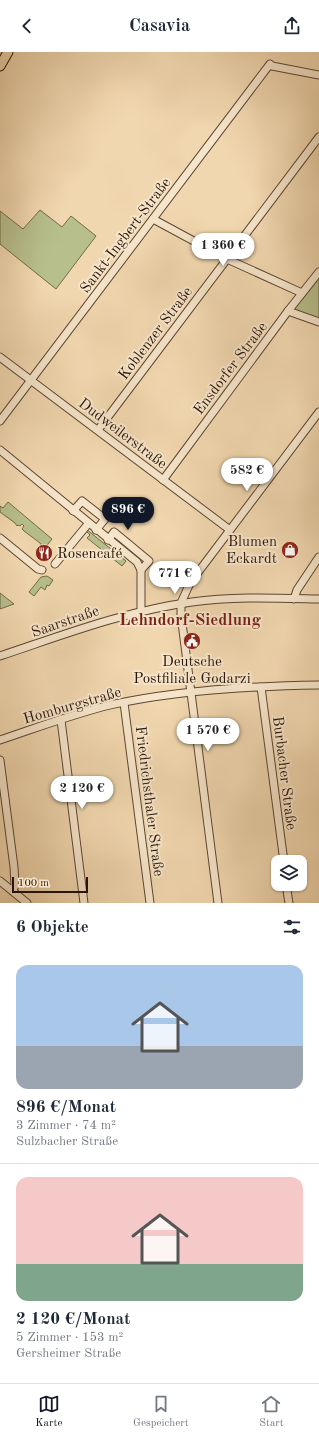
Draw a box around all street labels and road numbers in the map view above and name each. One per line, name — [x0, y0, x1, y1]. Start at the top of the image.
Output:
street label: Sankt-Ingbert-Straße — [78, 175, 174, 296]
street label: Koblenzer Straße — [116, 284, 196, 383]
street label: Ensdorfer Straße — [192, 320, 271, 418]
street label: Dudweilerstraße — [75, 396, 169, 472]
street label: Saarstraße — [30, 604, 101, 641]
street label: Homburgstraße — [22, 685, 123, 728]
street label: Burbacher Straße — [269, 715, 298, 831]
street label: Friedrichsthaler Straße — [132, 725, 165, 877]

